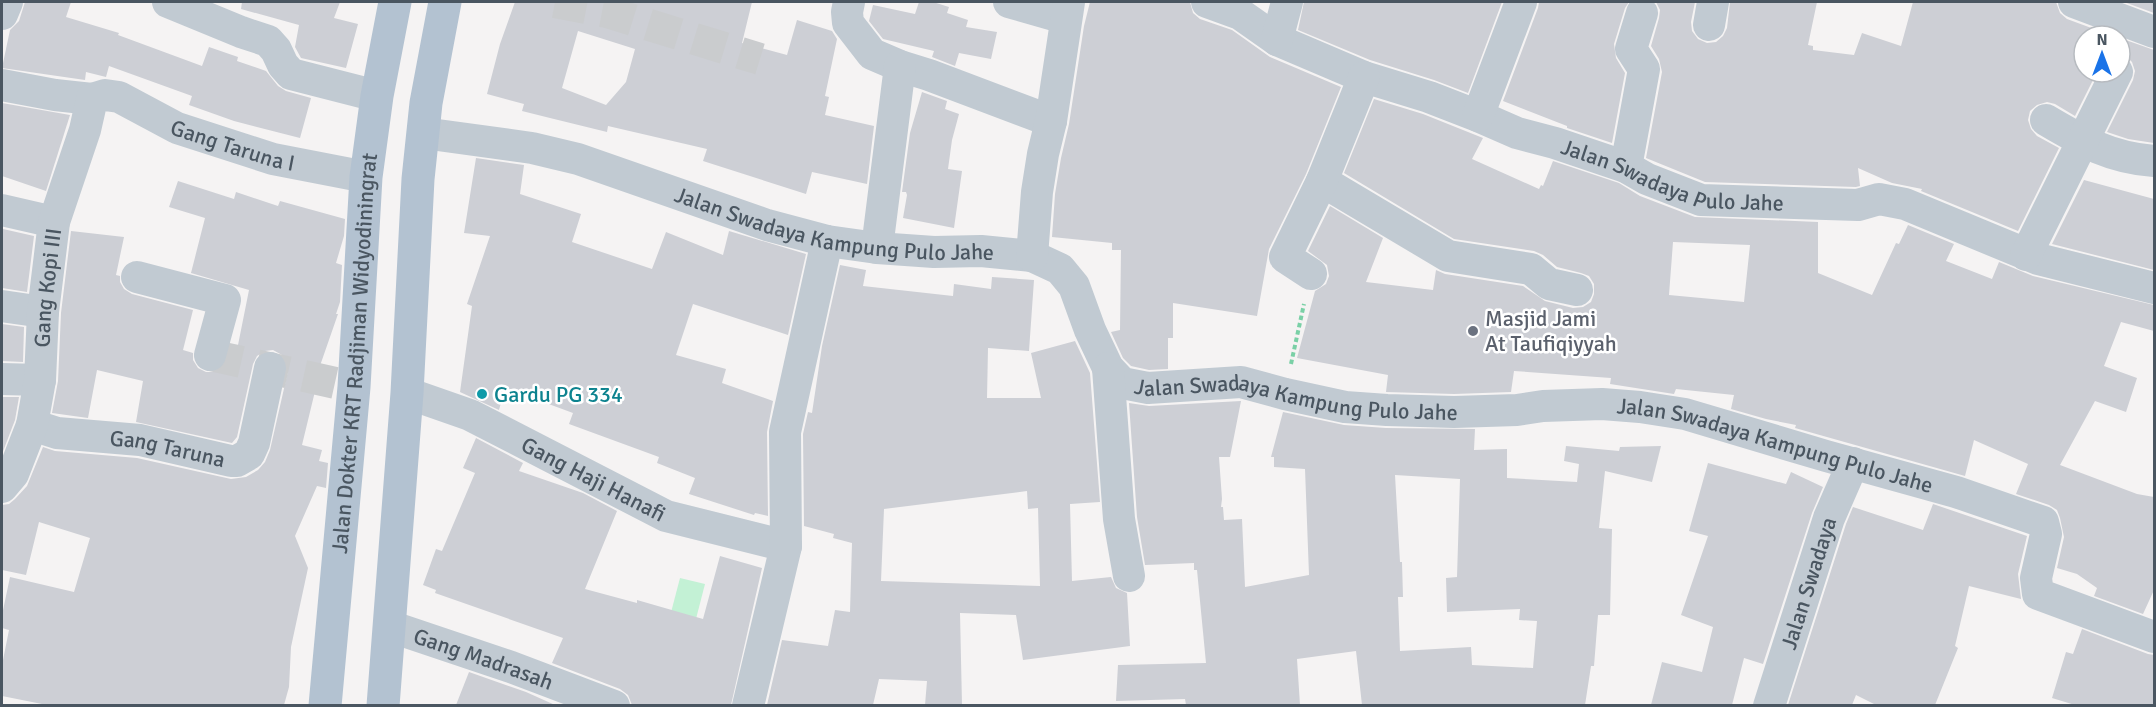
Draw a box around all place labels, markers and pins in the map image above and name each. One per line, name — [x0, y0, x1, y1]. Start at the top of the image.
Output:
place label: Masjid Jami At Taufiqiyyah — [1485, 305, 1617, 357]
marker: Masjid Jami At Taufiqiyyah — [1466, 324, 1480, 338]
place label: Gardu PG 334 — [494, 381, 623, 408]
marker: Gardu PG 334 — [475, 387, 489, 401]

